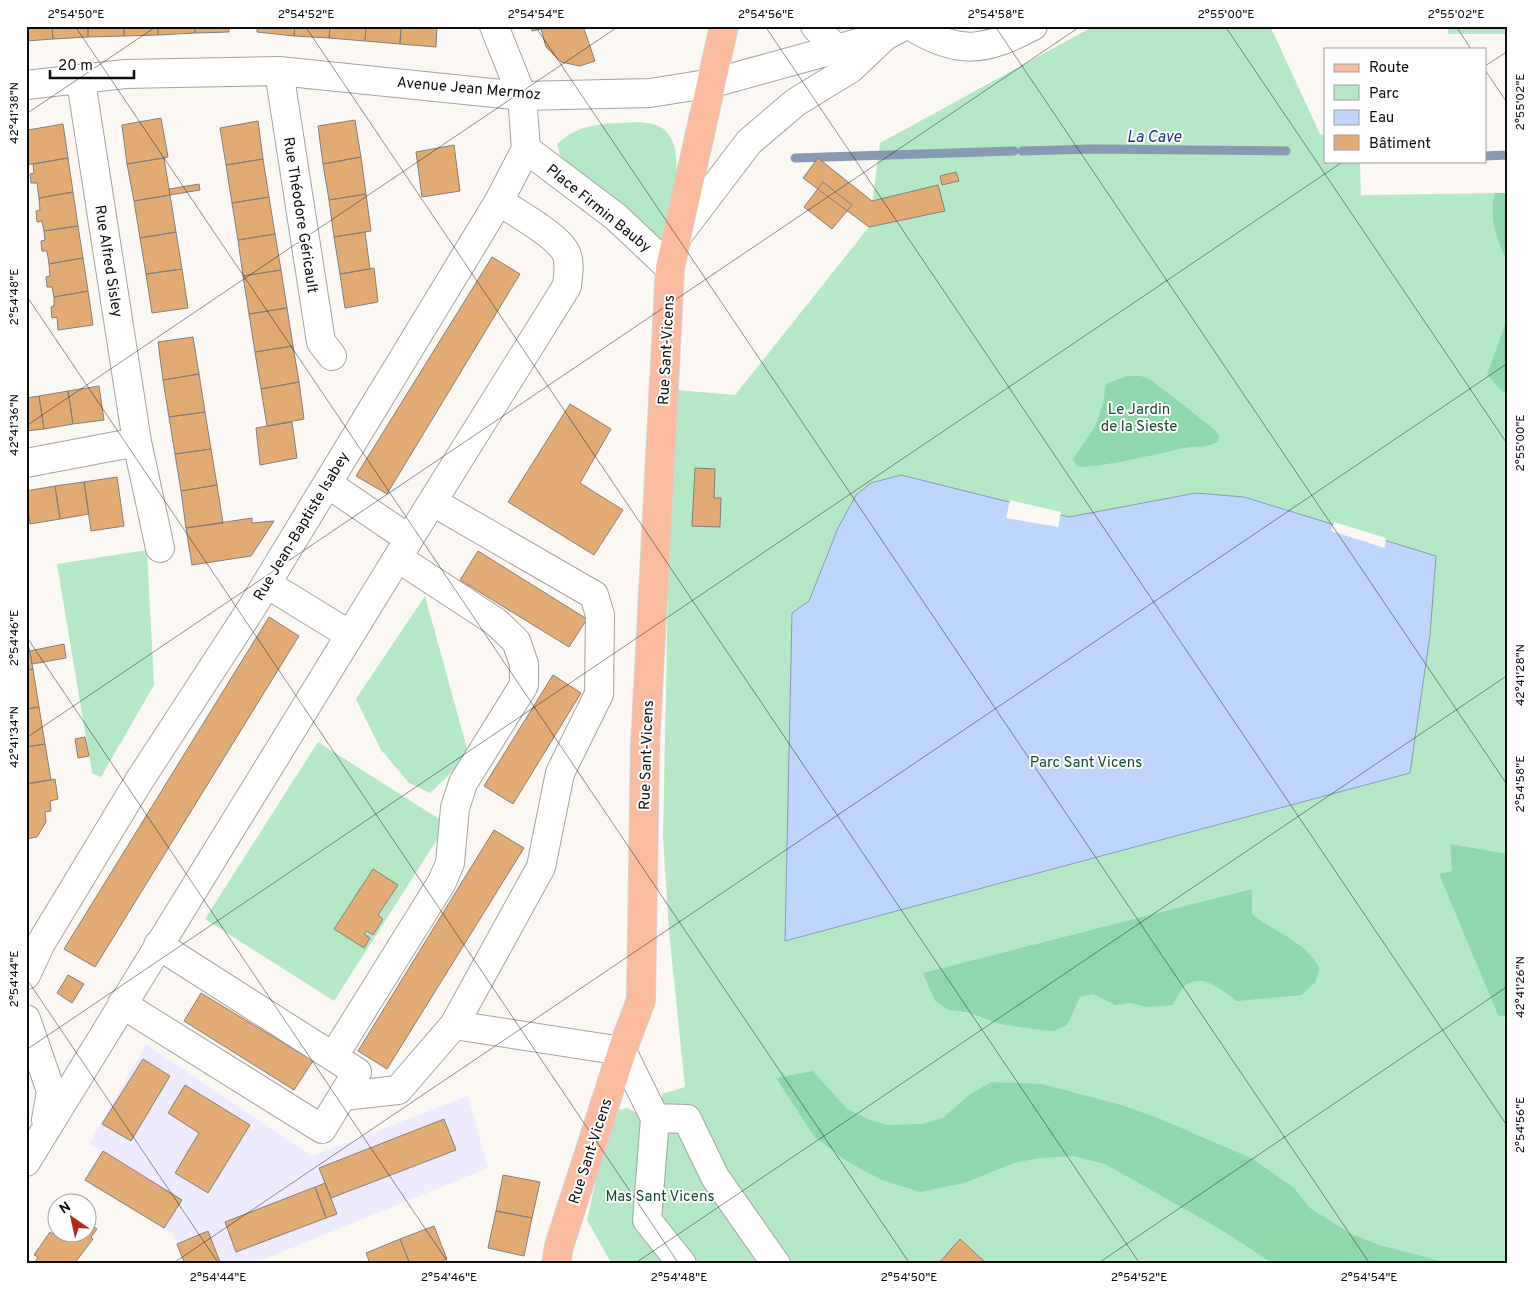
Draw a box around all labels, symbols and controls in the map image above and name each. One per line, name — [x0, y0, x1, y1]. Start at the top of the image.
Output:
text: 2°54'50"E — [47, 7, 105, 23]
text: 2°54'52"E — [278, 7, 334, 23]
text: 2°54'54"E — [507, 7, 565, 23]
text: 2°54'56"E — [738, 7, 794, 23]
text: 2°54'58"E — [968, 7, 1024, 23]
text: 2°55'00"E — [1197, 7, 1255, 23]
text: 2°55'02"E — [1428, 7, 1484, 23]
scale bar — [50, 48, 134, 80]
legend — [1324, 48, 1486, 162]
text: 20 m — [58, 57, 93, 76]
text: Route — [1369, 59, 1409, 78]
street label: Avenue Jean Mermoz — [396, 74, 542, 105]
text: 2°55'02"E — [1513, 74, 1529, 130]
text: 42°41'38"N — [7, 82, 23, 144]
text: Parc — [1369, 85, 1399, 104]
text: Eau — [1369, 109, 1394, 128]
water label: La Cave — [1127, 128, 1182, 148]
text: Bâtiment — [1369, 135, 1431, 154]
street label: Rue Théodore Géricault — [278, 136, 321, 295]
street label: Place Firmin Bauby — [542, 161, 655, 257]
street label: Rue Alfred Sisley — [89, 204, 126, 319]
text: 2°54'48"E — [7, 269, 23, 325]
street label: Rue Sant-Vicens — [655, 295, 680, 406]
text: 42°41'36"N — [7, 394, 23, 456]
park label: Le Jardin de la Sieste — [1101, 401, 1177, 437]
text: 2°55'00"E — [1513, 414, 1529, 472]
street label: Rue Jean-Baptiste Isabey — [250, 449, 354, 605]
text: 2°54'46"E — [7, 610, 23, 666]
text: 42°41'28"N — [1513, 644, 1529, 706]
street label: Rue Sant-Vicens — [636, 700, 659, 810]
text: 42°41'34"N — [7, 706, 23, 768]
park label: Parc Sant Vicens — [1030, 754, 1142, 773]
text: 2°54'58"E — [1513, 756, 1529, 812]
text: 2°54'44"E — [7, 951, 23, 1007]
text: 42°41'26"N — [1513, 956, 1529, 1018]
street label: Rue Sant-Vicens — [565, 1096, 617, 1207]
text: 2°54'56"E — [1513, 1097, 1529, 1153]
park label: Mas Sant Vicens — [606, 1188, 714, 1207]
north arrow — [48, 1192, 98, 1242]
text: N — [57, 1199, 74, 1218]
text: 2°54'44"E — [190, 1270, 246, 1286]
text: 2°54'46"E — [421, 1270, 477, 1286]
text: 2°54'48"E — [651, 1270, 707, 1286]
text: 2°54'50"E — [880, 1270, 938, 1286]
text: 2°54'52"E — [1111, 1270, 1167, 1286]
text: 2°54'54"E — [1340, 1270, 1398, 1286]

